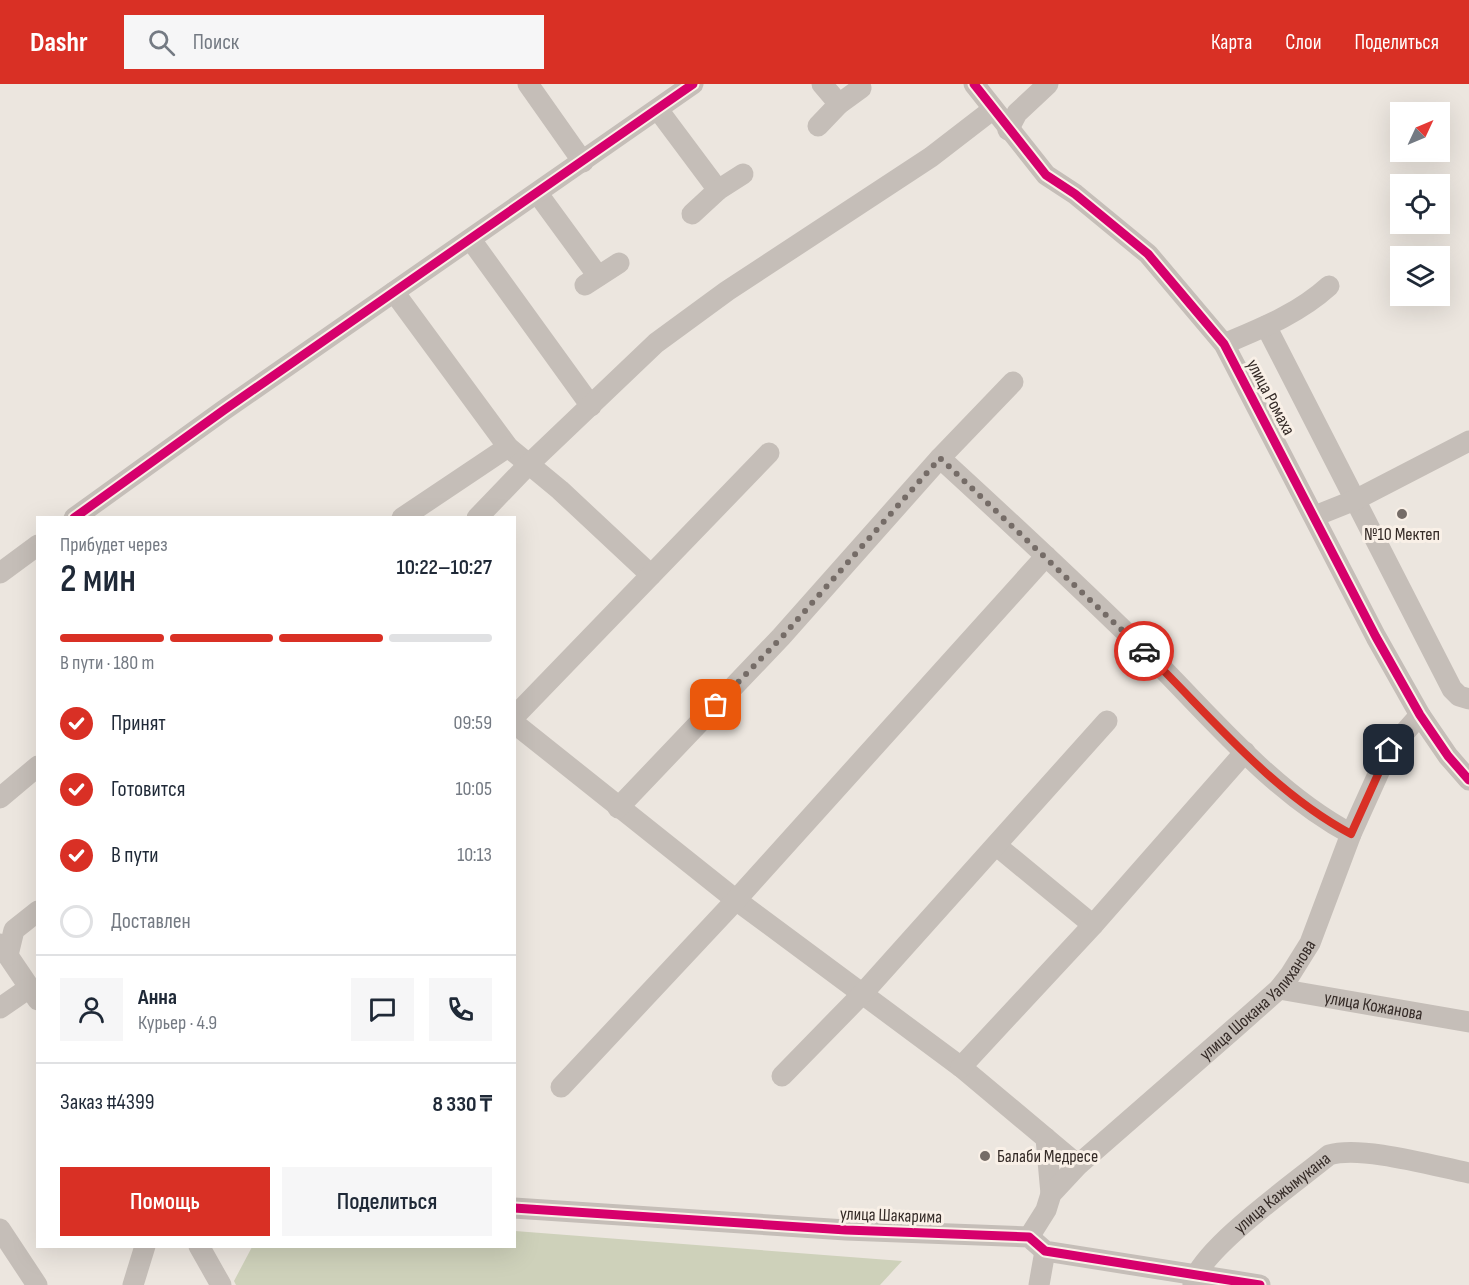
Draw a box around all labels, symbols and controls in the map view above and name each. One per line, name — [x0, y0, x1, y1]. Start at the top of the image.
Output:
search box — [124, 15, 544, 69]
text: Dashr — [30, 26, 88, 59]
icon: search — [145, 26, 178, 59]
text: Поиск — [193, 29, 239, 56]
text: Карта — [1211, 30, 1252, 55]
text: Слои — [1285, 30, 1321, 55]
text: Поделиться — [1354, 30, 1439, 55]
north arrow — [1390, 102, 1450, 162]
map controls — [1390, 102, 1450, 306]
button: locate — [1390, 174, 1450, 234]
button: layers — [1390, 246, 1450, 306]
street label: улица Ромаха — [1242, 356, 1299, 439]
marker: №10 Мектеп — [1395, 507, 1409, 521]
place label: №10 Мектеп — [1364, 524, 1440, 545]
text: Прибудет через — [60, 533, 168, 557]
text: 10:22–10:27 — [396, 554, 492, 581]
text: 2 мин — [60, 556, 136, 603]
courier — [1114, 621, 1174, 681]
icon: car — [1128, 635, 1161, 668]
text: В пути · 180 m — [60, 651, 154, 675]
pin — [690, 679, 741, 730]
icon: bag — [699, 688, 732, 721]
icon: check — [60, 707, 93, 740]
text: Принят — [111, 710, 166, 737]
text: 09:59 — [454, 711, 492, 735]
pin — [1363, 724, 1414, 775]
icon: home — [1372, 733, 1405, 766]
icon: check — [60, 773, 93, 806]
text: Готовится — [111, 776, 185, 803]
text: 10:05 — [456, 777, 492, 801]
icon: check — [60, 839, 93, 872]
text: В пути — [111, 842, 159, 869]
text: 10:13 — [457, 843, 492, 867]
text: Доставлен — [111, 908, 191, 935]
street label: улица Шокана Уалиханова — [1195, 936, 1320, 1065]
button: person — [60, 978, 123, 1041]
button: chat — [351, 978, 414, 1041]
button: phone — [429, 978, 492, 1041]
text: Анна — [138, 984, 177, 1011]
street label: улица Кожанова — [1323, 987, 1424, 1025]
text: Курьер · 4.9 — [138, 1011, 217, 1035]
text: Заказ #4399 — [60, 1089, 155, 1116]
text: 8 330 ₸ — [433, 1091, 492, 1118]
place label: Балаби Медресе — [997, 1146, 1098, 1167]
street label: улица Кажымукана — [1230, 1148, 1335, 1238]
marker: Балаби Медресе — [978, 1149, 992, 1163]
button: Помощь — [60, 1167, 270, 1236]
button: Поделиться — [282, 1167, 492, 1236]
street label: улица Шакарима — [840, 1203, 942, 1228]

